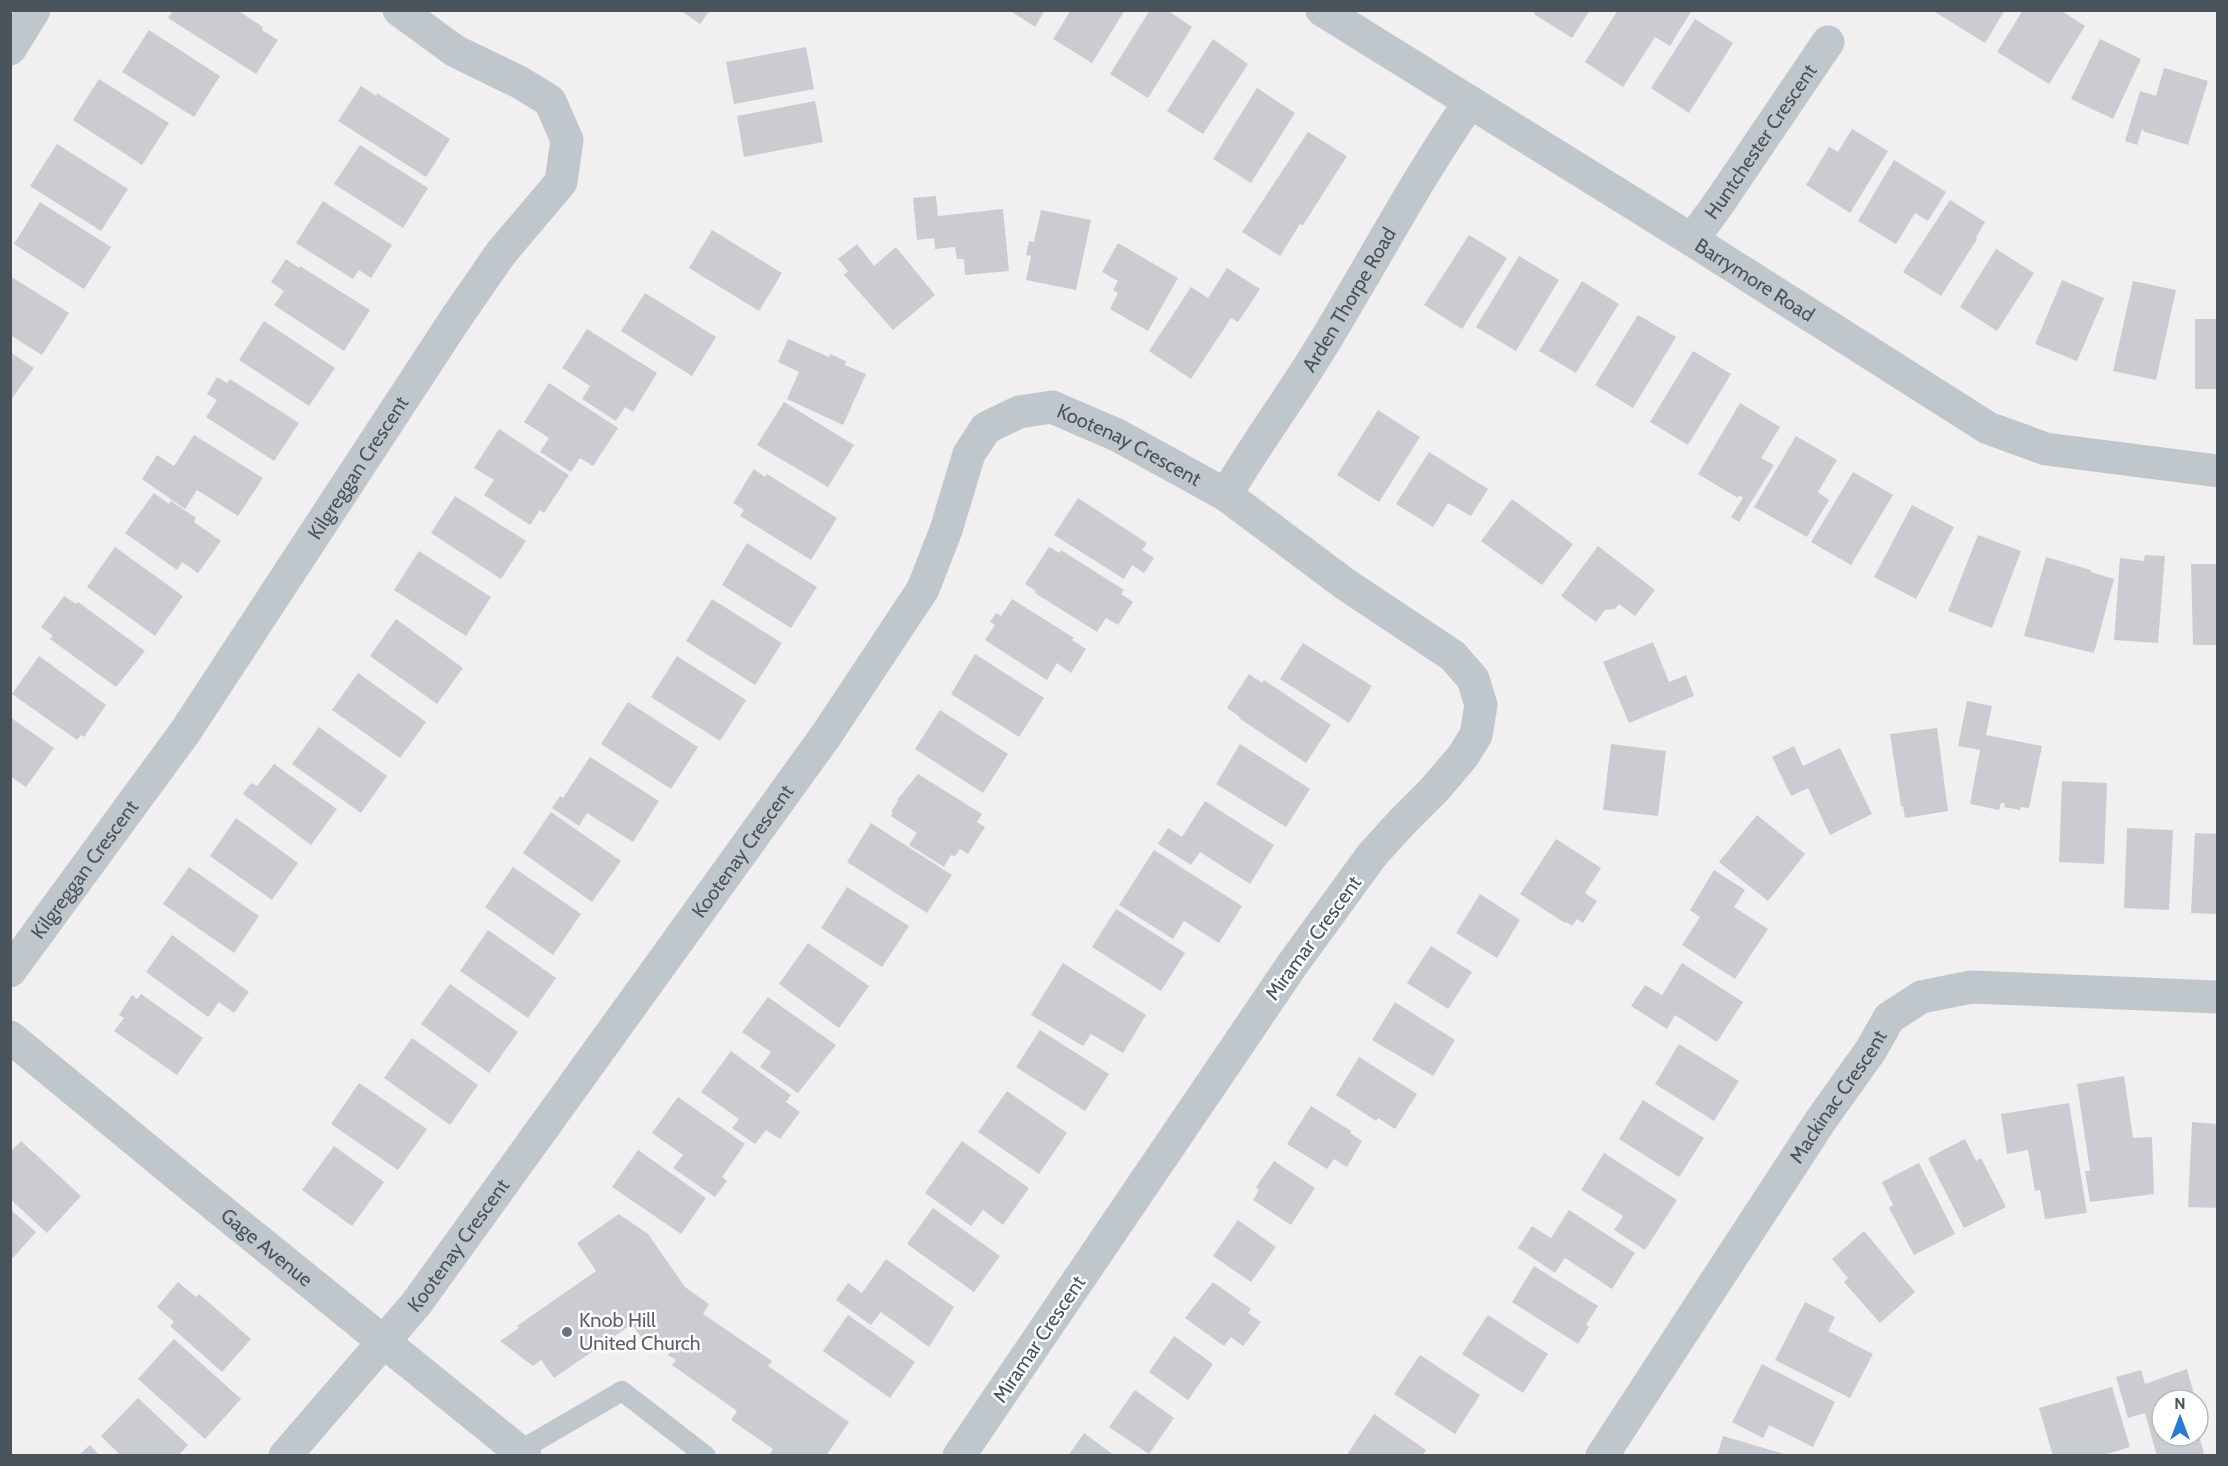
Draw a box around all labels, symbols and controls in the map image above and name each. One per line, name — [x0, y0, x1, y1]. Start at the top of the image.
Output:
street label: Huntchester Crescent — [1699, 59, 1822, 224]
street label: Arden Thorpe Road — [1297, 223, 1401, 376]
street label: Barrymore Road — [1690, 233, 1819, 327]
street label: Kilgreggan Crescent — [302, 392, 414, 544]
street label: Kootenay Crescent — [1053, 399, 1206, 491]
street label: Kootenay Crescent — [687, 780, 799, 922]
street label: Kilgreggan Crescent — [26, 795, 143, 943]
street label: Miramar Crescent — [1260, 871, 1366, 1005]
street label: Mackinac Crescent — [1784, 1026, 1892, 1168]
street label: Kootenay Crescent — [402, 1174, 514, 1317]
street label: Gage Avenue — [216, 1203, 318, 1292]
street label: Miramar Crescent — [988, 1271, 1090, 1407]
place label: Knob Hill United Church — [579, 1308, 701, 1355]
marker: Knob Hill United Church — [560, 1325, 574, 1339]
north arrow — [2150, 1388, 2210, 1448]
text: N — [2174, 1394, 2186, 1413]

